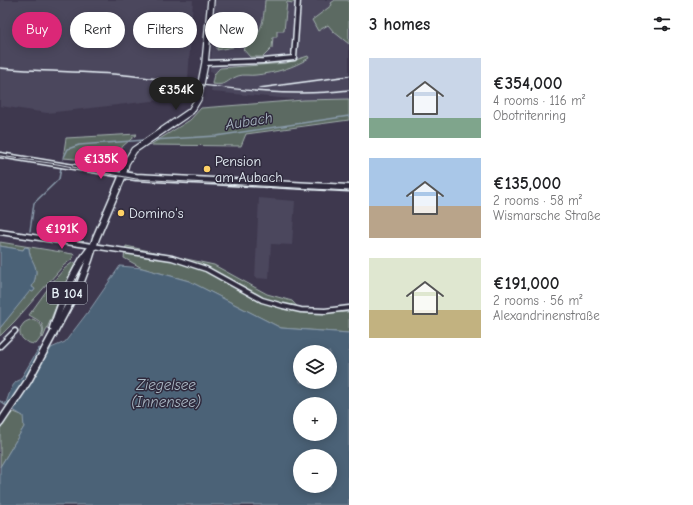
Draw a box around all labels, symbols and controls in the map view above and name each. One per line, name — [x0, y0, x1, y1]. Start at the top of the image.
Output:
chip: Buy — [12, 12, 62, 48]
chip: Rent — [70, 12, 125, 48]
chip: Filters — [133, 12, 197, 48]
chip: New — [205, 12, 258, 48]
icon: filters — [651, 13, 673, 35]
text: 3 homes — [369, 15, 430, 34]
icon: home — [401, 74, 449, 122]
text: €354,000 — [493, 74, 563, 93]
pin: €354K — [148, 77, 204, 111]
text: €354K — [158, 82, 194, 97]
text: 4 rooms · 116 m² — [493, 93, 585, 108]
water label: Aubach — [223, 108, 274, 134]
text: Obotritenring — [493, 108, 566, 123]
pin: €135K — [73, 146, 129, 180]
text: €135K — [84, 151, 118, 166]
place label: Pension am Aubach — [215, 153, 283, 186]
marker: Pension am Aubach — [202, 164, 212, 174]
icon: home — [401, 174, 449, 222]
text: €135,000 — [493, 174, 561, 193]
text: 2 rooms · 58 m² — [493, 193, 582, 208]
place label: Domino's — [129, 205, 184, 222]
marker: Domino's — [116, 208, 126, 218]
text: Wismarsche Straße — [493, 208, 601, 223]
pin: €191K — [34, 216, 90, 250]
text: €191K — [45, 221, 79, 236]
icon: home — [401, 274, 449, 322]
text: €191,000 — [493, 274, 559, 293]
road number: B 104 — [47, 282, 87, 304]
text: 2 rooms · 56 m² — [493, 293, 582, 308]
text: Alexandrinenstraße — [493, 308, 600, 323]
map controls — [293, 345, 337, 493]
button: layers — [293, 345, 337, 389]
water label: Ziegelsee (Innensee) — [131, 376, 201, 411]
button: + — [293, 397, 337, 441]
button: − — [293, 449, 337, 493]

